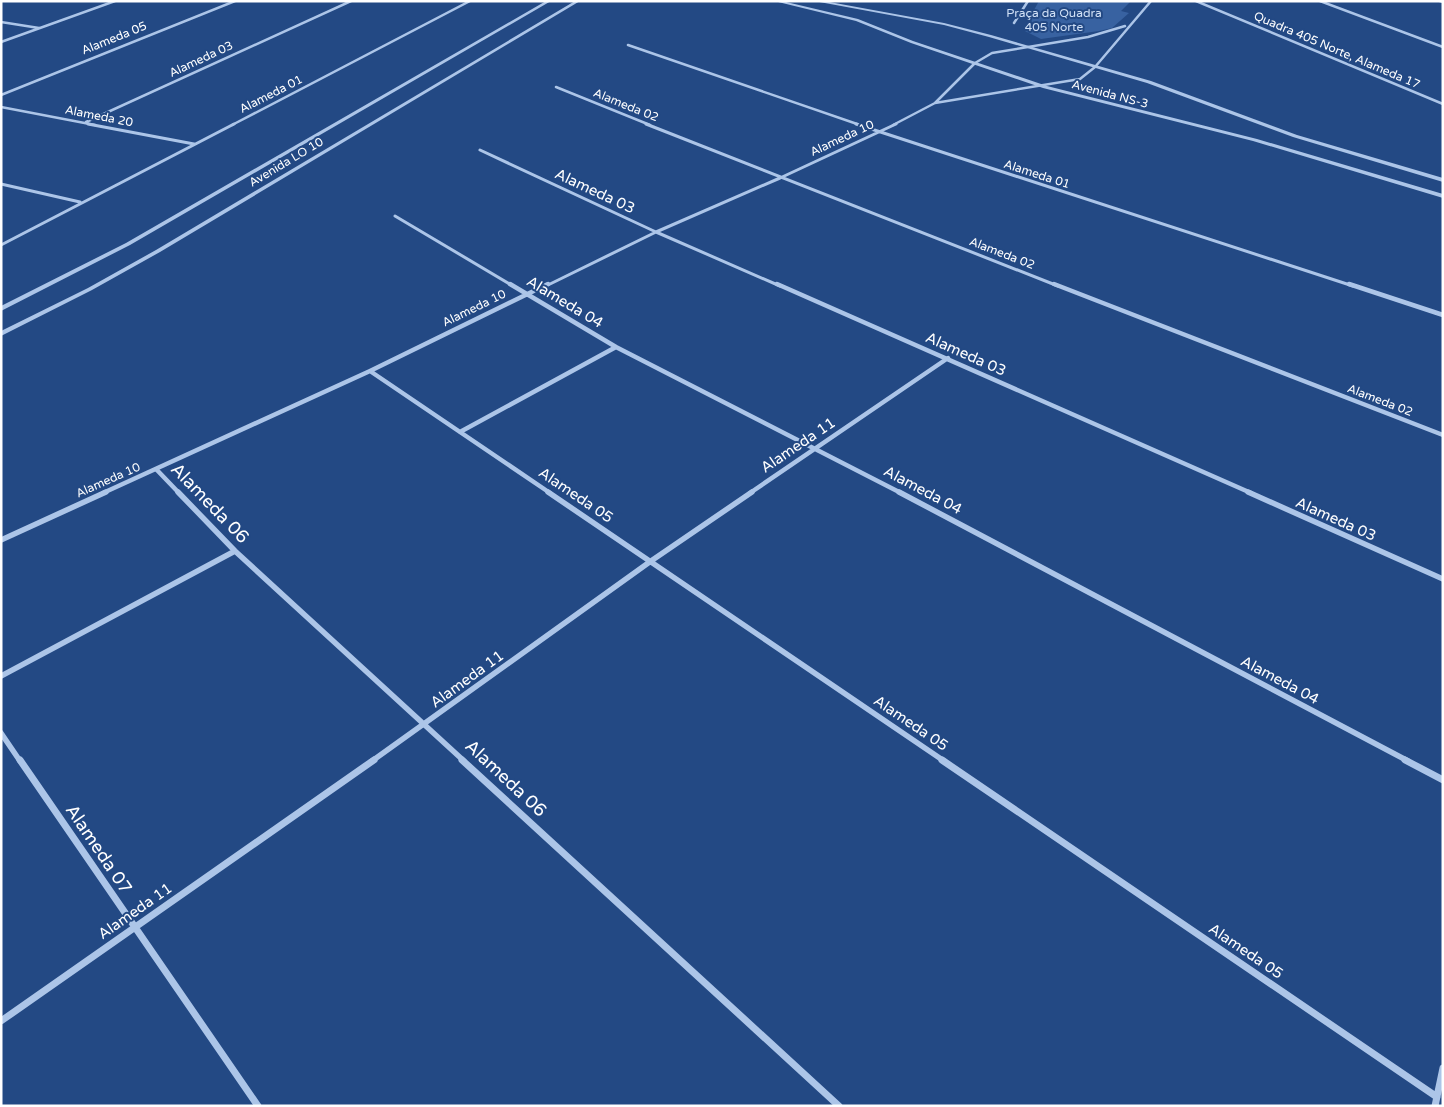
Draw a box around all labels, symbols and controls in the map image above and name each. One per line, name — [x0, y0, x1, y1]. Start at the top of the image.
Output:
park label: Praça da Quadra 405 Norte — [1006, 6, 1102, 34]
street label: Quadra 405 Norte, Alameda 17 — [1252, 9, 1422, 91]
street label: Alameda 05 — [79, 19, 149, 57]
street label: Alameda 03 — [167, 38, 235, 80]
street label: Alameda 01 — [237, 72, 305, 116]
street label: Avenida NS-3 — [1070, 77, 1150, 111]
street label: Alameda 02 — [591, 86, 661, 124]
street label: Alameda 20 — [64, 103, 135, 130]
street label: Alameda 10 — [808, 117, 877, 159]
street label: Avenida LO 10 — [246, 134, 326, 190]
street label: Alameda 01 — [1002, 157, 1072, 191]
street label: Alameda 03 — [552, 165, 638, 217]
street label: Alameda 02 — [967, 234, 1037, 272]
street label: Alameda 04 — [523, 272, 607, 332]
street label: Alameda 10 — [440, 286, 508, 329]
street label: Alameda 03 — [923, 328, 1009, 380]
street label: Alameda 02 — [1345, 381, 1415, 419]
street label: Alameda 11 — [757, 413, 839, 477]
street label: Alameda 06 — [166, 458, 254, 548]
street label: Alameda 10 — [74, 459, 143, 500]
street label: Alameda 04 — [881, 462, 965, 518]
street label: Alameda 05 — [535, 463, 617, 527]
street label: Alameda 03 — [1293, 493, 1379, 545]
street label: Alameda 11 — [427, 646, 507, 712]
street label: Alameda 04 — [1238, 652, 1322, 708]
street label: Alameda 05 — [870, 691, 952, 755]
street label: Alameda 06 — [461, 735, 551, 821]
street label: Alameda 07 — [61, 800, 137, 898]
street label: Alameda 11 — [95, 879, 175, 943]
street label: Alameda 05 — [1205, 919, 1287, 983]

